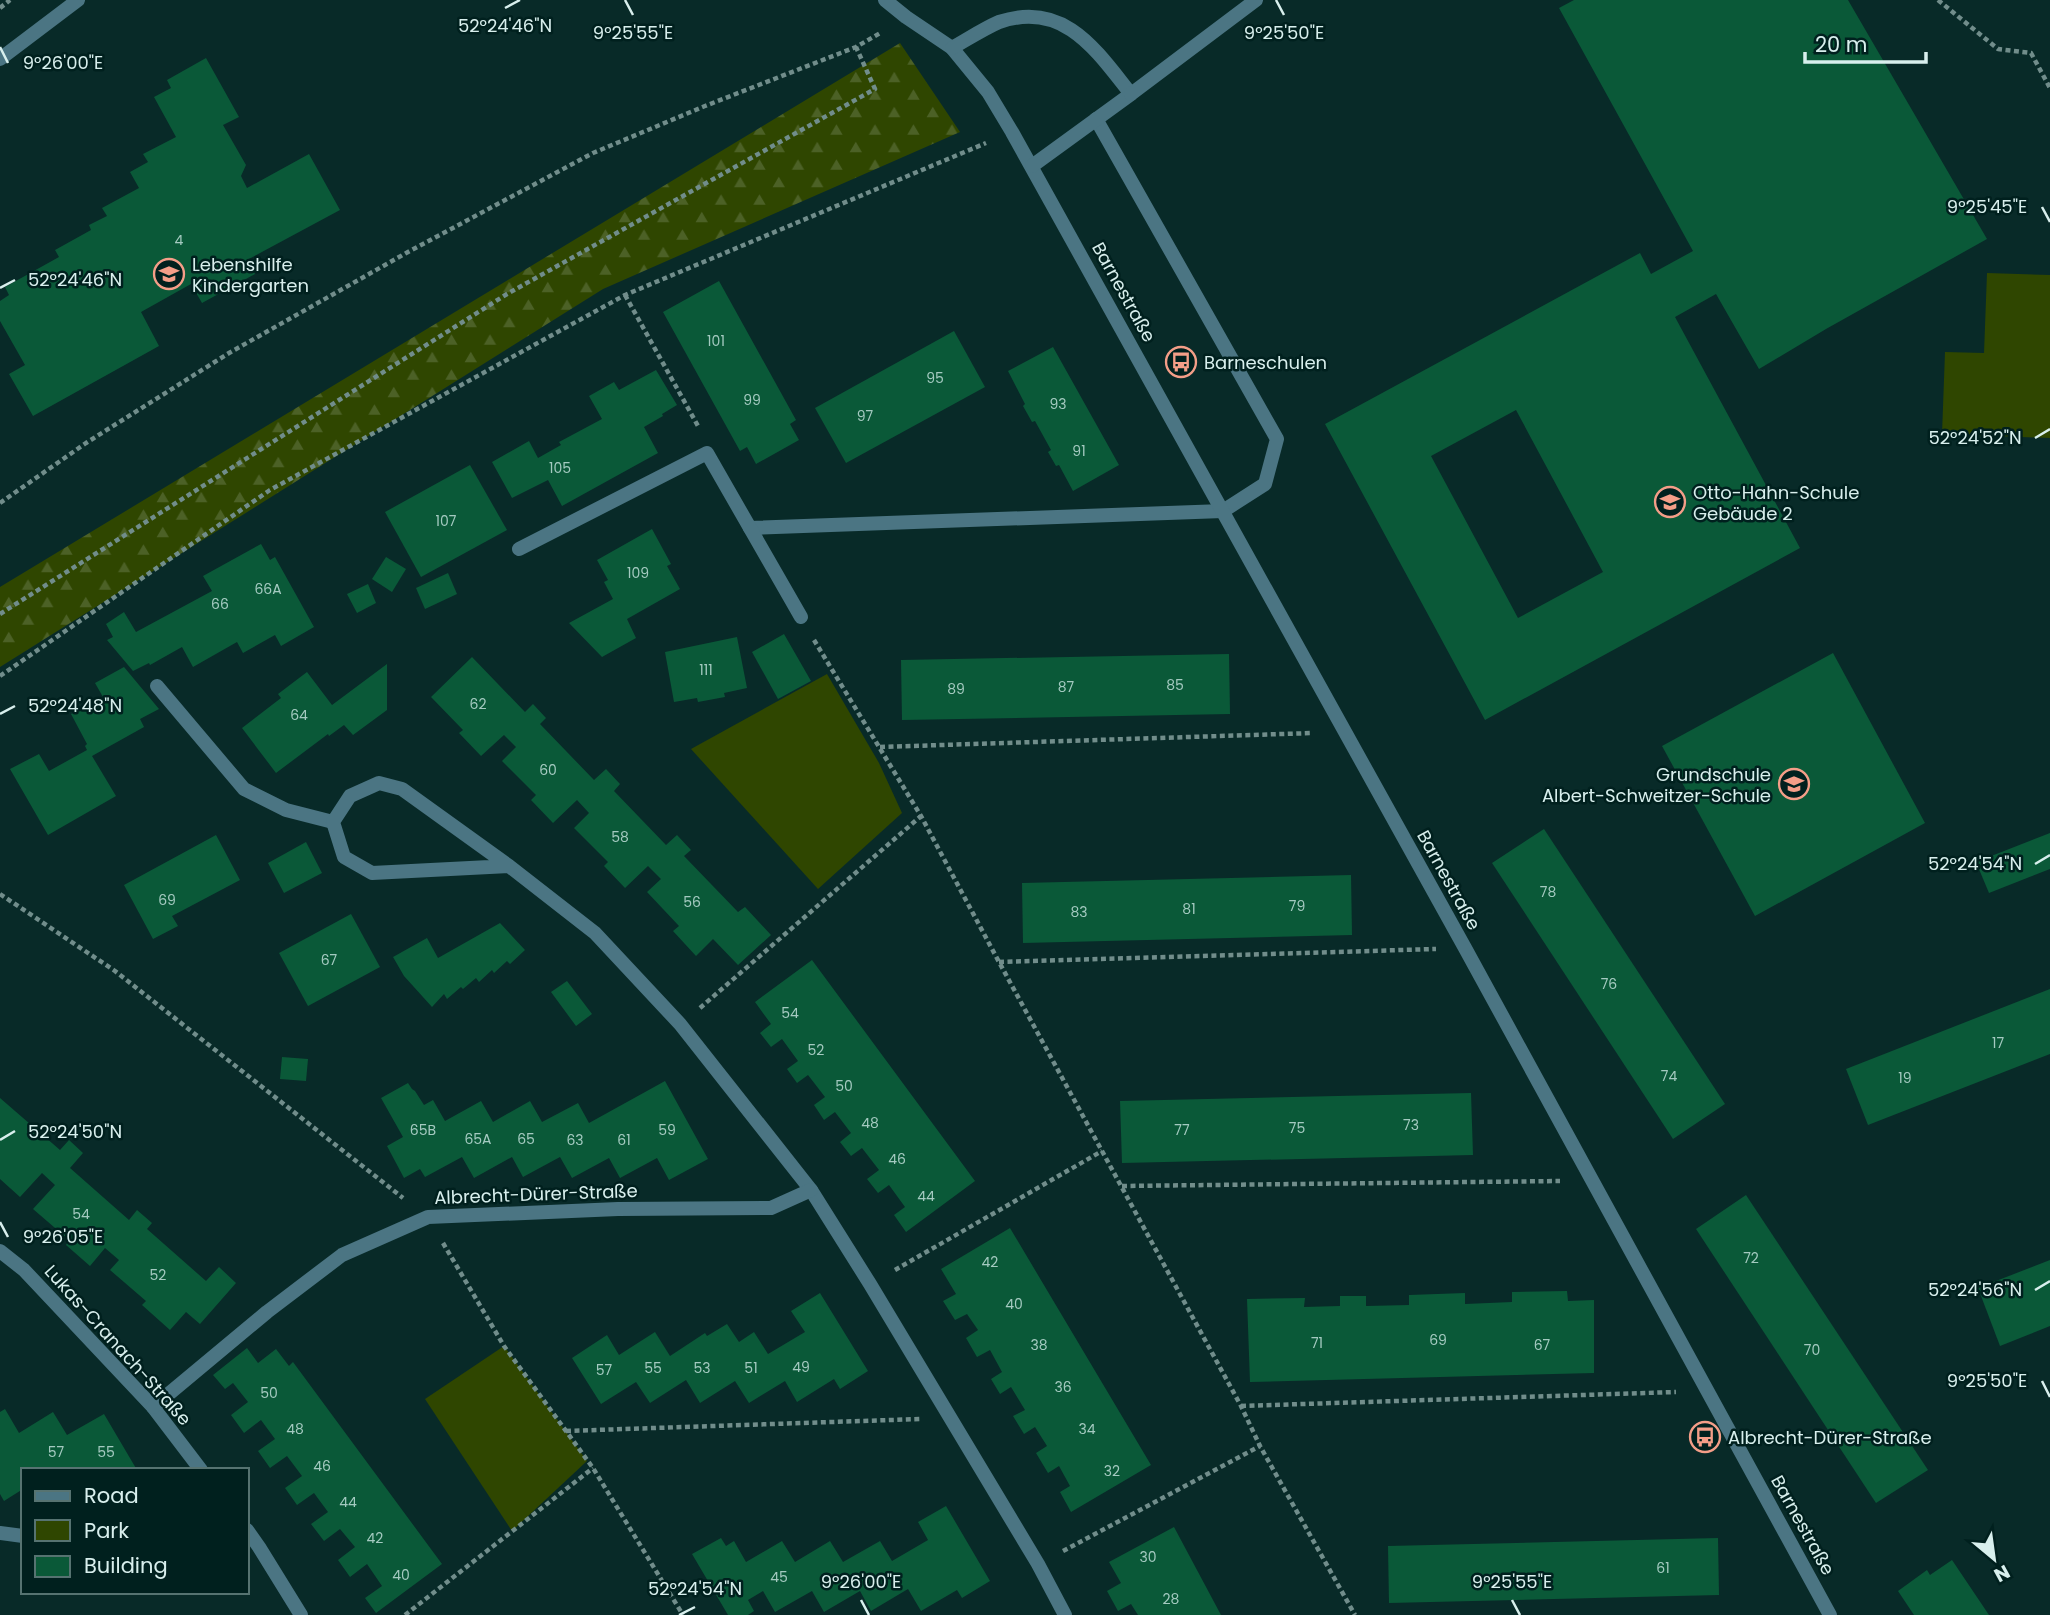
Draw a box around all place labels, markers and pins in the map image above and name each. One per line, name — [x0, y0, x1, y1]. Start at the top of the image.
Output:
place label: Lebenshilfe Kindergarten — [192, 252, 309, 298]
school or university icon: Lebenshilfe Kindergarten — [152, 257, 186, 291]
bus stop icon: Barneschulen — [1164, 345, 1198, 379]
place label: Barneschulen — [1204, 350, 1327, 375]
place label: Otto-Hahn-Schule Gebäude 2 — [1693, 480, 1859, 526]
school or university icon: Otto-Hahn-Schule Gebäude 2 — [1653, 485, 1687, 519]
place label: Grundschule Albert-Schweitzer-Schule — [1542, 762, 1771, 808]
school or university icon: Grundschule Albert-Schweitzer-Schule — [1777, 767, 1811, 801]
bus stop icon: Albrecht-Dürer-Straße — [1688, 1420, 1722, 1454]
place label: Albrecht-Dürer-Straße — [1728, 1425, 1932, 1450]

